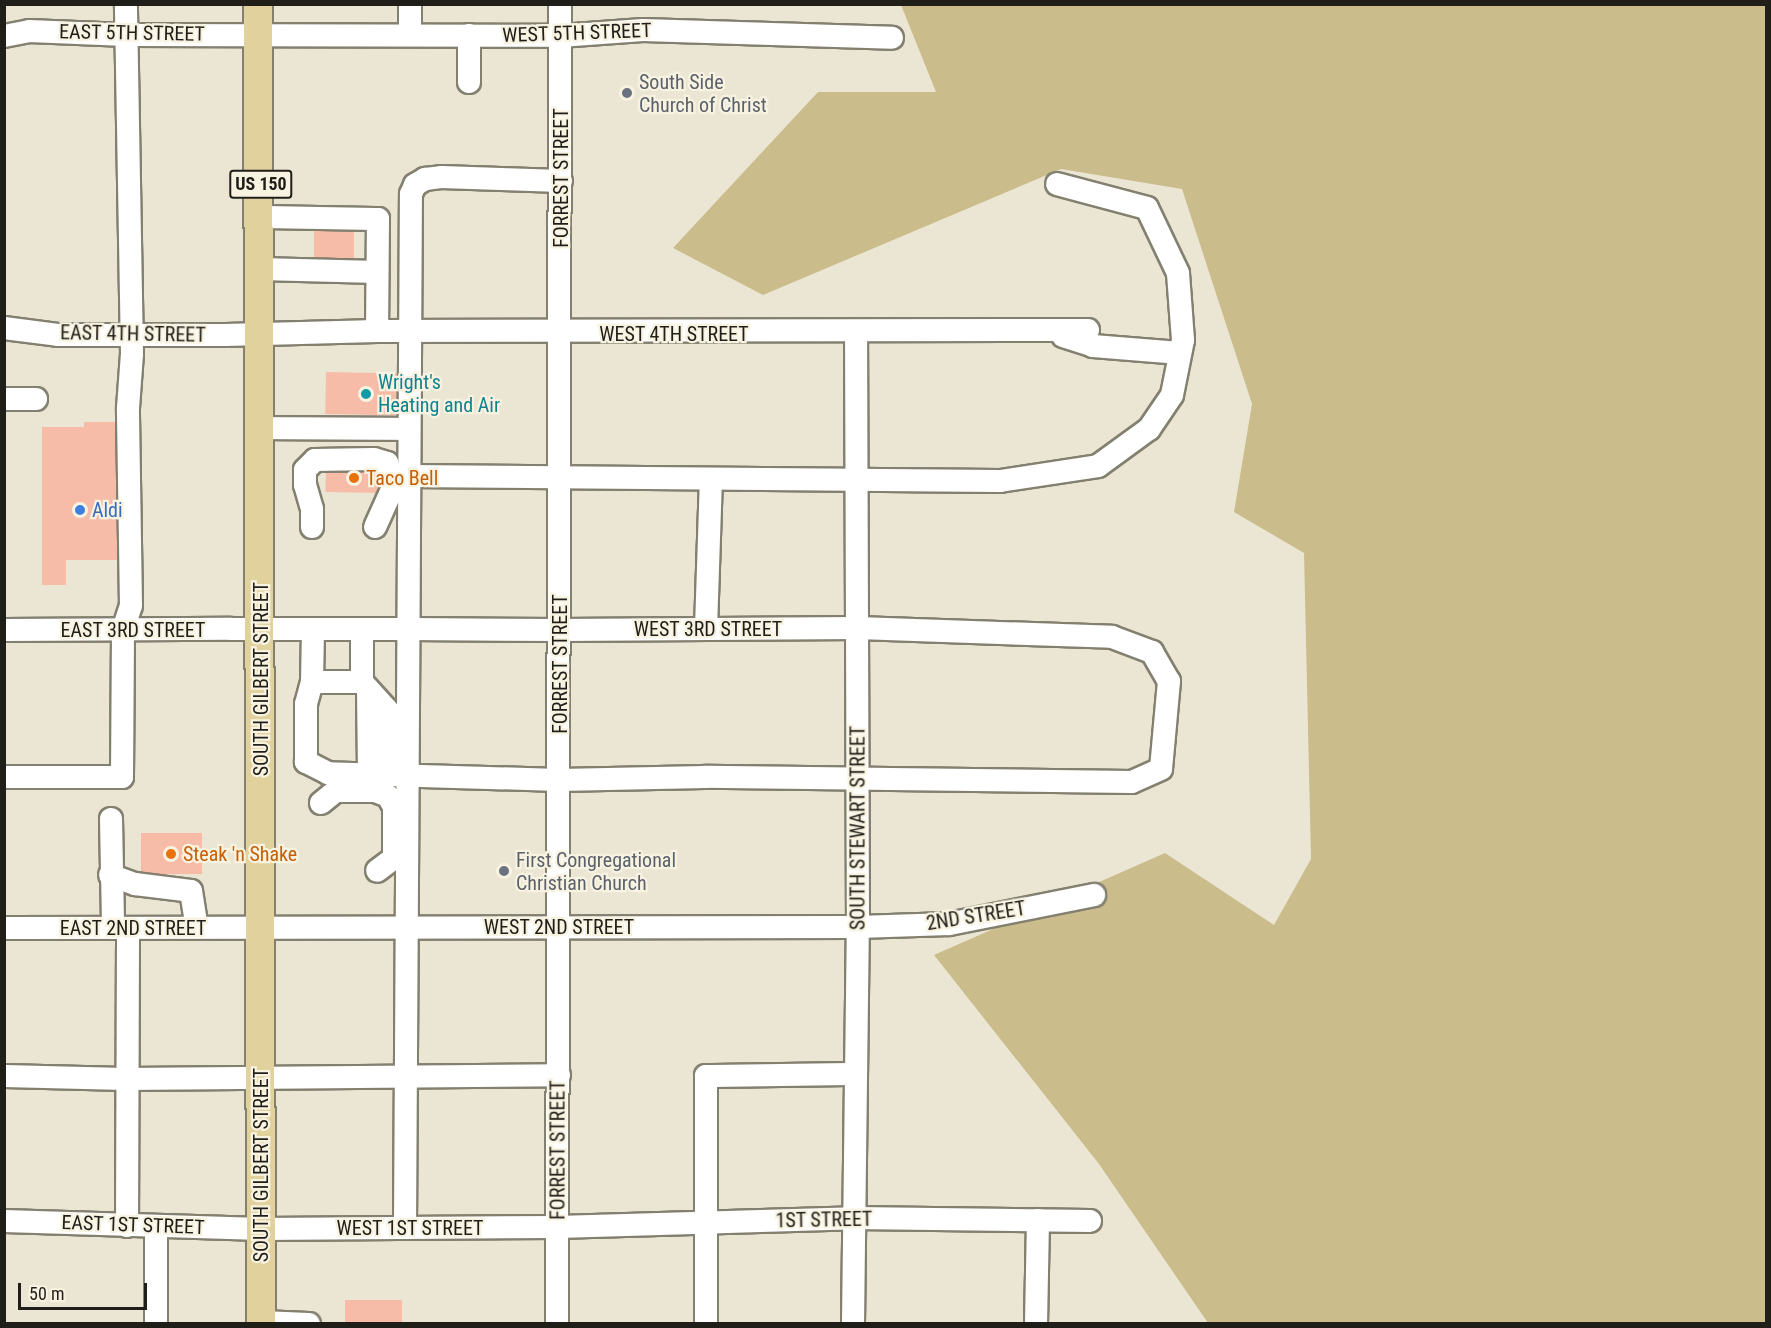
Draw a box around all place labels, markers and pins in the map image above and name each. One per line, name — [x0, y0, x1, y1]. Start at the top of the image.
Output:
place label: South Side Church of Christ — [639, 70, 767, 117]
marker: South Side Church of Christ — [620, 86, 634, 100]
place label: Wright's Heating and Air — [378, 371, 500, 418]
marker: Wright's Heating and Air — [359, 387, 373, 401]
place label: Taco Bell — [366, 466, 438, 490]
marker: Taco Bell — [347, 471, 361, 485]
place label: Aldi — [92, 498, 123, 522]
marker: Aldi — [73, 503, 87, 517]
place label: Steak 'n Shake — [183, 842, 297, 866]
marker: Steak 'n Shake — [164, 847, 178, 861]
place label: First Congregational Christian Church — [516, 848, 676, 895]
marker: First Congregational Christian Church — [497, 864, 511, 878]

